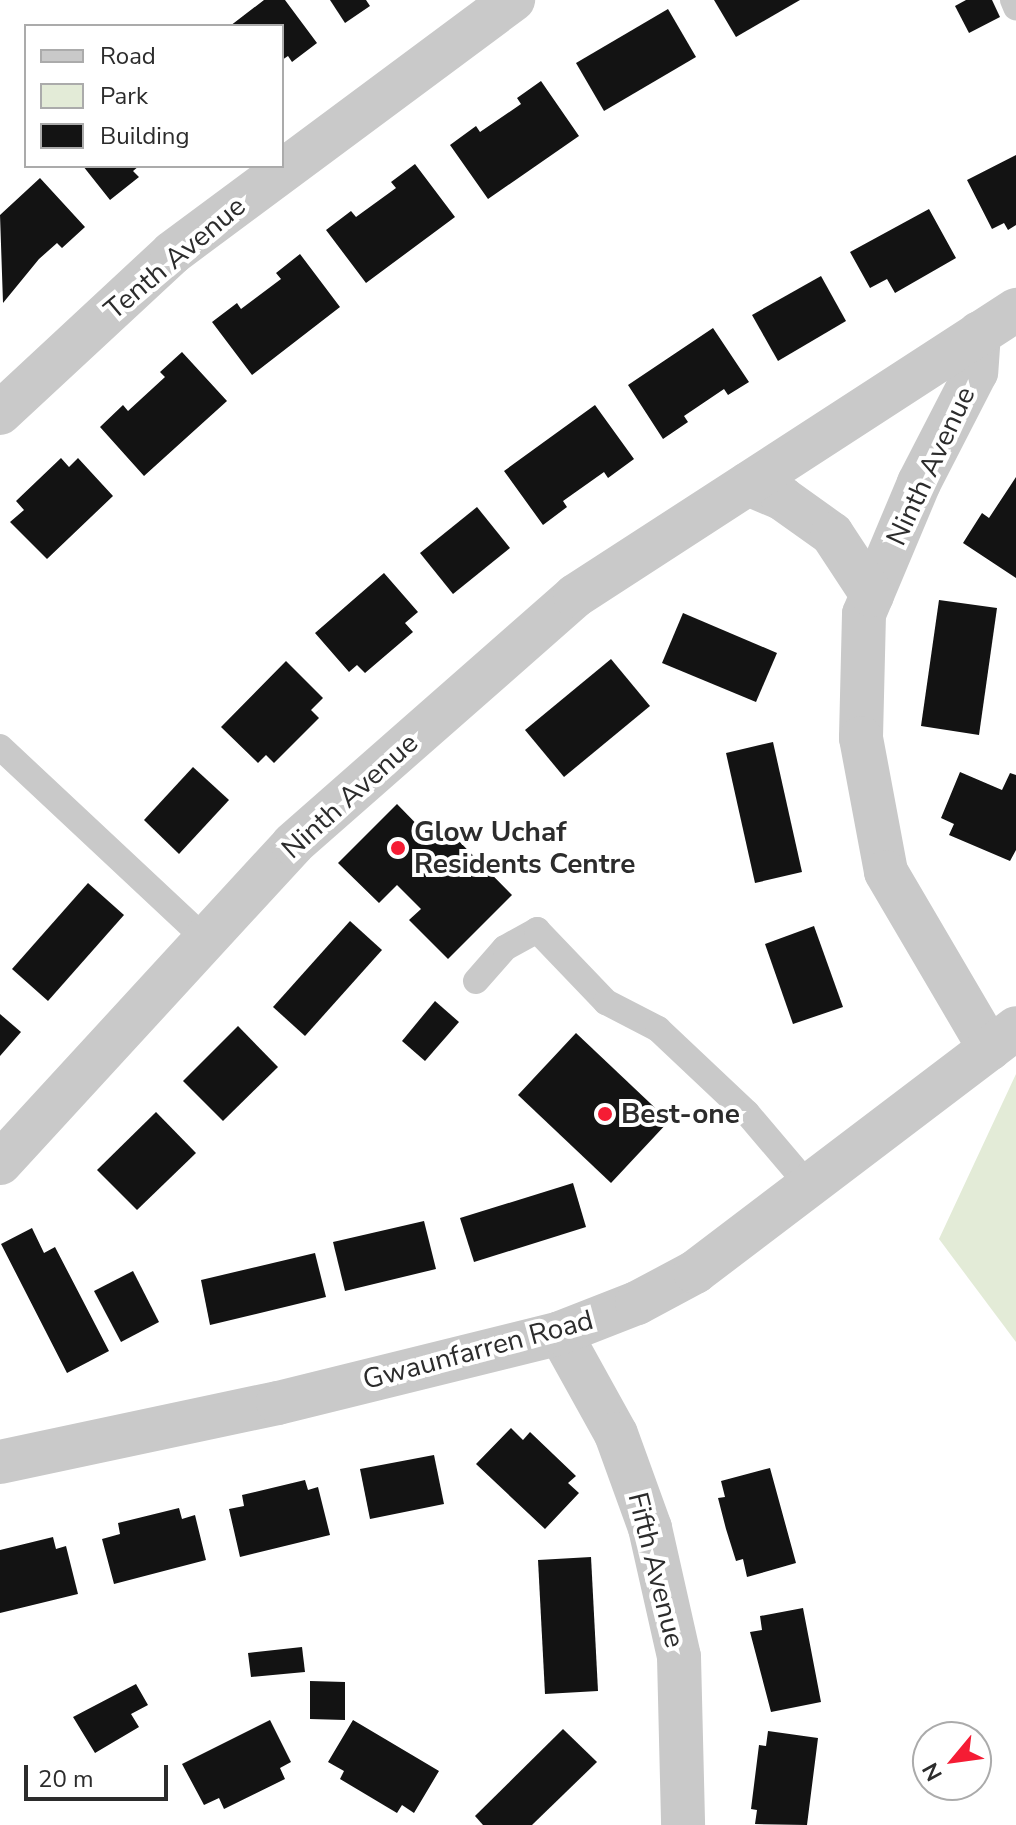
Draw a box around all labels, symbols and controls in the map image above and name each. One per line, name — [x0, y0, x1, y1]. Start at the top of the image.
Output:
legend — [24, 24, 284, 168]
text: Road — [100, 40, 156, 72]
text: Park — [100, 80, 148, 112]
text: Building — [100, 120, 190, 152]
street label: Tenth Avenue — [98, 189, 252, 327]
street label: Ninth Avenue — [880, 381, 982, 551]
street label: Ninth Avenue — [275, 726, 425, 866]
place label: Glow Uchaf Residents Centre — [414, 815, 635, 881]
marker: Glow Uchaf Residents Centre — [389, 839, 407, 857]
place label: Best-one — [621, 1097, 740, 1131]
marker: Best-one — [596, 1105, 614, 1123]
street label: Gwaunfarren Road — [359, 1303, 597, 1397]
street label: Fifth Avenue — [621, 1489, 691, 1651]
north arrow — [912, 1721, 992, 1801]
scale bar — [28, 1749, 172, 1799]
text: N — [916, 1757, 950, 1786]
text: 20 m — [38, 1763, 94, 1795]

